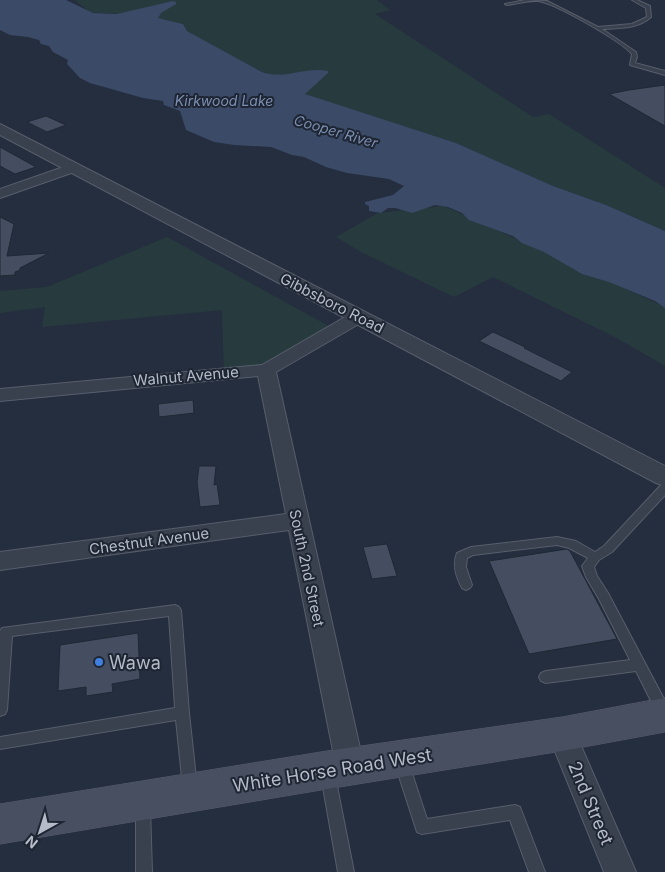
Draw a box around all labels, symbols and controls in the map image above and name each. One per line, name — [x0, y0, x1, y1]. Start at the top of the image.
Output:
water label: Kirkwood Lake — [175, 92, 273, 109]
water label: Cooper River — [292, 111, 380, 151]
street label: Gibbsboro Road — [277, 269, 387, 337]
street label: Walnut Avenue — [133, 362, 239, 390]
street label: South 2nd Street — [285, 508, 329, 628]
street label: Chestnut Avenue — [88, 523, 210, 559]
place label: Wawa — [109, 652, 161, 673]
marker: Wawa — [93, 656, 105, 668]
street label: White Horse Road West — [231, 744, 433, 796]
street label: 2nd Street — [564, 758, 618, 848]
north arrow — [15, 807, 65, 857]
text: N — [22, 833, 41, 852]

